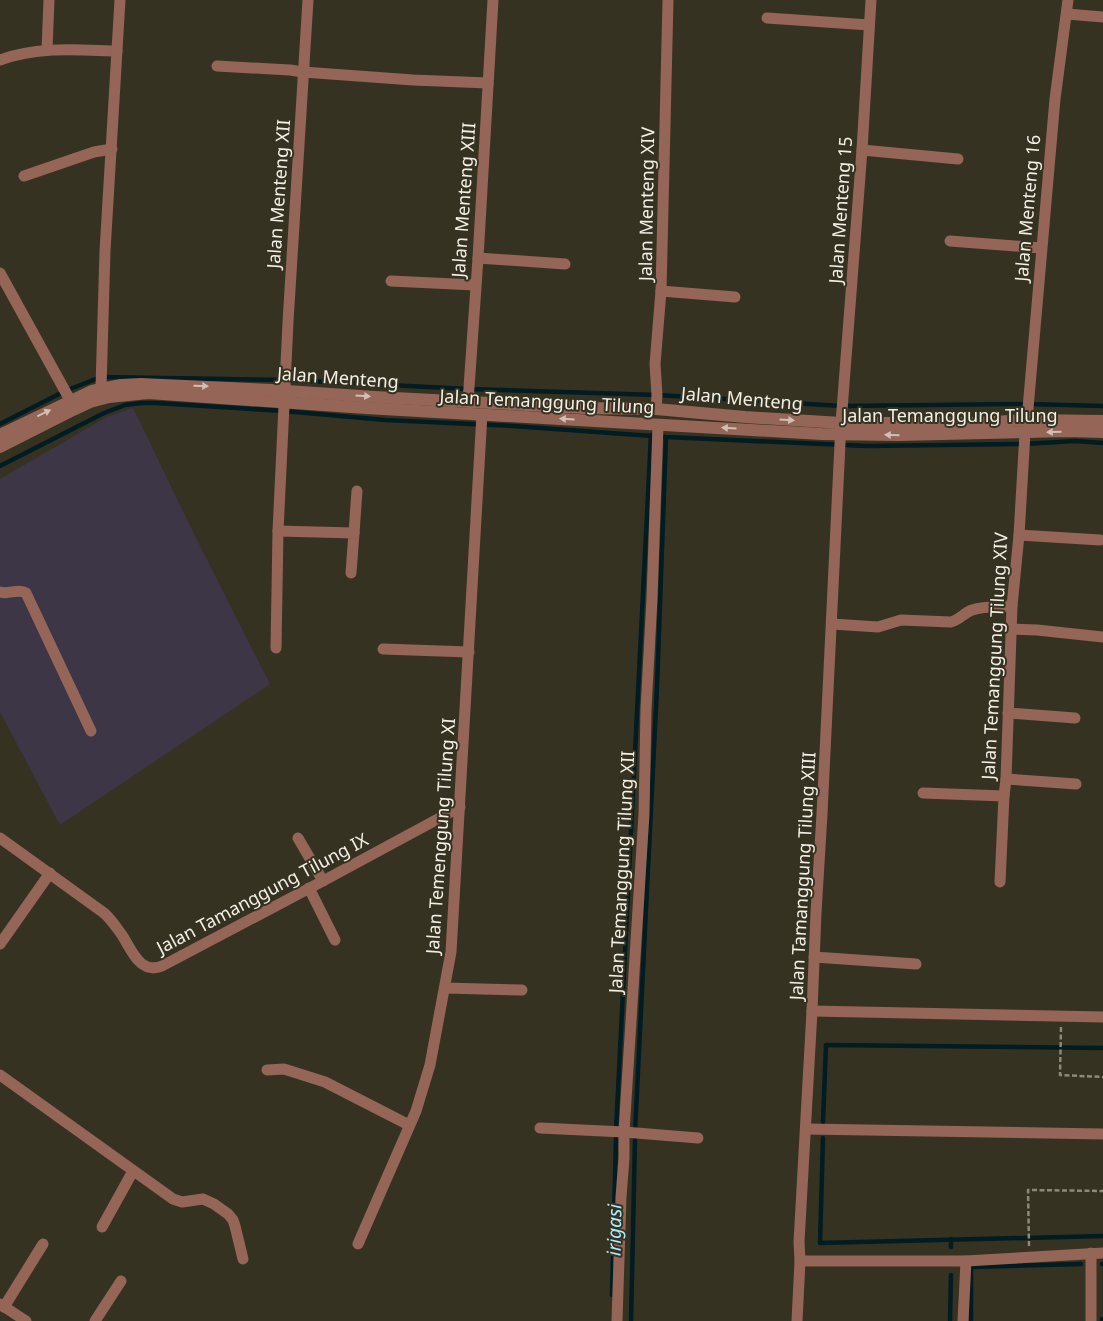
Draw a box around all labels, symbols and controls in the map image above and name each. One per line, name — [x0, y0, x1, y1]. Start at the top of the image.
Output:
street label: Jalan Menteng XII — [261, 119, 295, 271]
street label: Jalan Menteng XIII — [445, 122, 480, 280]
street label: Jalan Menteng XIV — [633, 127, 659, 283]
street label: Jalan Menteng 16 — [1008, 134, 1045, 284]
street label: Jalan Menteng 15 — [823, 136, 857, 286]
street label: Jalan Menteng — [274, 361, 400, 393]
street label: Jalan Menteng — [678, 381, 804, 415]
one-way arrow — [193, 383, 209, 391]
street label: Jalan Temanggung Tilung — [437, 383, 655, 419]
one-way arrow — [355, 393, 371, 401]
street label: Jalan Temanggung Tilung — [840, 403, 1058, 427]
one-way arrow — [37, 409, 51, 417]
one-way arrow — [559, 415, 575, 423]
one-way arrow — [779, 416, 795, 424]
one-way arrow — [721, 424, 737, 432]
one-way arrow — [1046, 428, 1062, 436]
one-way arrow — [884, 430, 900, 438]
street label: Jalan Temanggung Tilung XIV — [975, 532, 1012, 782]
street label: Jalan Temenggung Tilung XI — [420, 717, 460, 957]
street label: Jalan Temanggung Tilung XII — [603, 750, 639, 996]
street label: Jalan Tamanggung Tilung XIII — [783, 751, 820, 1003]
street label: Jalan Tamanggung Tilung IX — [150, 827, 372, 960]
water label: irigasi — [601, 1203, 627, 1256]

